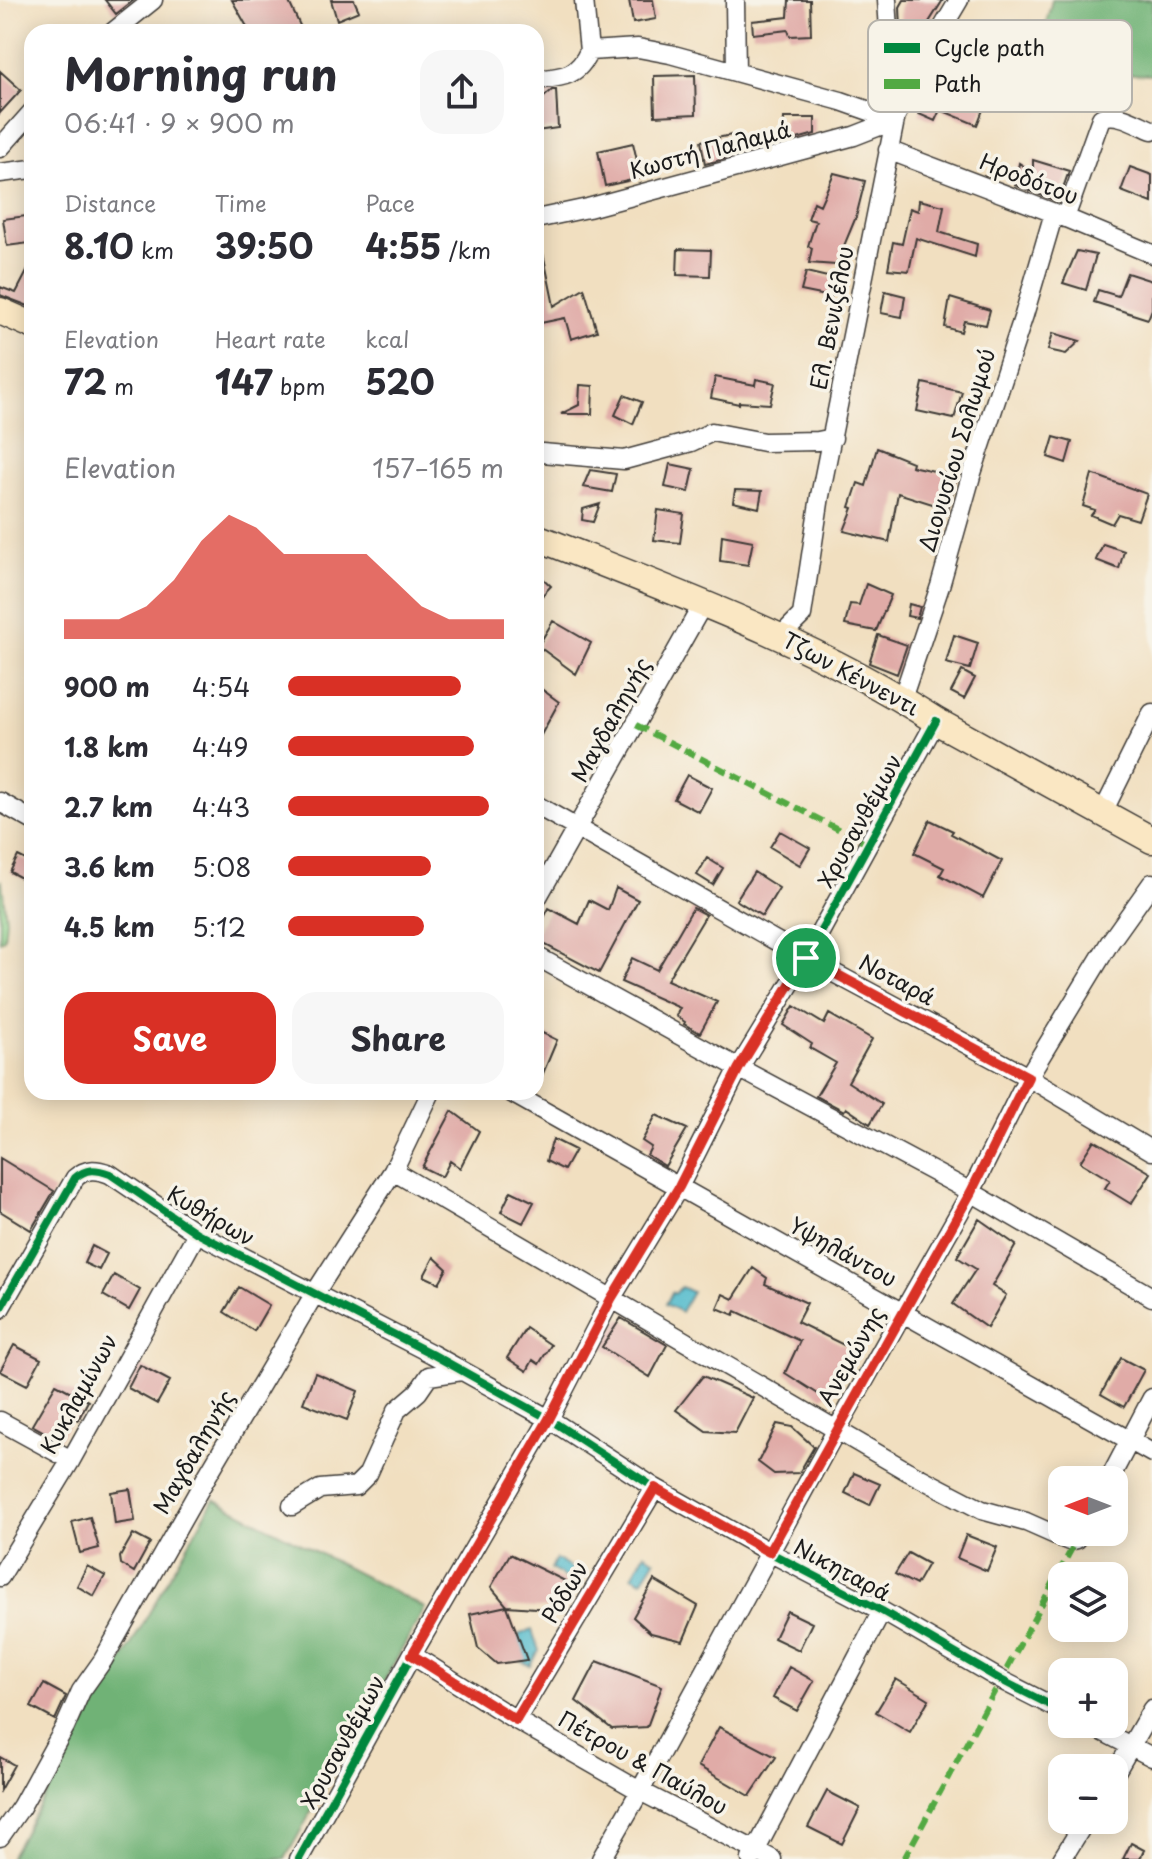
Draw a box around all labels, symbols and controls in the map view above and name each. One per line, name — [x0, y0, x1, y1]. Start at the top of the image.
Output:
legend — [868, 20, 1132, 112]
text: Cycle path — [934, 30, 1045, 63]
text: Morning run — [64, 40, 338, 106]
button: share — [420, 50, 504, 134]
text: Path — [934, 66, 982, 99]
text: 06:41 · 9 × 900 m — [64, 103, 295, 142]
street label: Κωστή Παλαμά — [625, 111, 794, 186]
street label: Ηροδότου — [975, 144, 1084, 212]
text: Distance — [64, 186, 156, 219]
text: Time — [215, 186, 267, 219]
text: Pace — [365, 186, 415, 219]
text: 8.10 — [64, 219, 134, 271]
text: 39:50 — [215, 219, 313, 271]
text: 4:55 — [365, 219, 442, 271]
text: km — [134, 233, 174, 266]
text: /km — [442, 233, 491, 266]
street label: Ελ. Βενιζέλου — [800, 243, 861, 392]
text: Elevation — [64, 322, 159, 355]
text: Heart rate — [215, 322, 326, 355]
text: kcal — [365, 322, 409, 355]
street label: Διονυσίου Σολωμού — [909, 344, 1002, 555]
text: 72 — [64, 355, 107, 407]
text: 147 — [215, 355, 273, 407]
text: 520 — [365, 355, 435, 407]
text: m — [107, 369, 134, 402]
text: bpm — [273, 369, 326, 402]
text: Elevation — [64, 448, 176, 487]
text: 157–165 m — [372, 448, 504, 487]
street label: Τζων Κέννεντι — [777, 623, 927, 723]
street label: Μαγδαληνής — [562, 651, 658, 788]
text: 900 m — [64, 667, 150, 706]
text: 4:54 — [192, 667, 251, 706]
text: 1.8 km — [64, 727, 149, 766]
text: 4:49 — [192, 727, 249, 766]
street label: Χρυσανθέμων — [808, 747, 909, 893]
text: 2.7 km — [64, 787, 153, 826]
text: 4:43 — [192, 787, 250, 826]
text: 3.6 km — [64, 847, 155, 886]
text: 5:08 — [192, 847, 251, 886]
text: 4.5 km — [64, 907, 155, 946]
text: 5:12 — [192, 907, 246, 946]
pin — [772, 924, 840, 992]
icon: arrive — [784, 936, 828, 980]
street label: Νοταρά — [854, 945, 942, 1012]
button: Save — [64, 992, 276, 1084]
button: Share — [292, 992, 504, 1084]
street label: Κυθήρων — [162, 1176, 262, 1253]
street label: Υψηλάντου — [784, 1207, 904, 1294]
street label: Ανεμώνης — [808, 1299, 892, 1411]
street label: Κυκλαμίνων — [31, 1327, 124, 1459]
street label: Μαγδαληνής — [144, 1383, 242, 1519]
north arrow — [1048, 1466, 1128, 1546]
map controls — [1048, 1466, 1128, 1834]
street label: Νικηταρά — [788, 1529, 897, 1608]
street label: Ρόδων — [532, 1554, 595, 1629]
button: layers — [1048, 1562, 1128, 1642]
button: + — [1048, 1658, 1128, 1738]
street label: Χρυσανθέμων — [291, 1668, 392, 1814]
street label: Πέτρου & Παύλου — [553, 1701, 734, 1822]
button: − — [1048, 1754, 1128, 1834]

